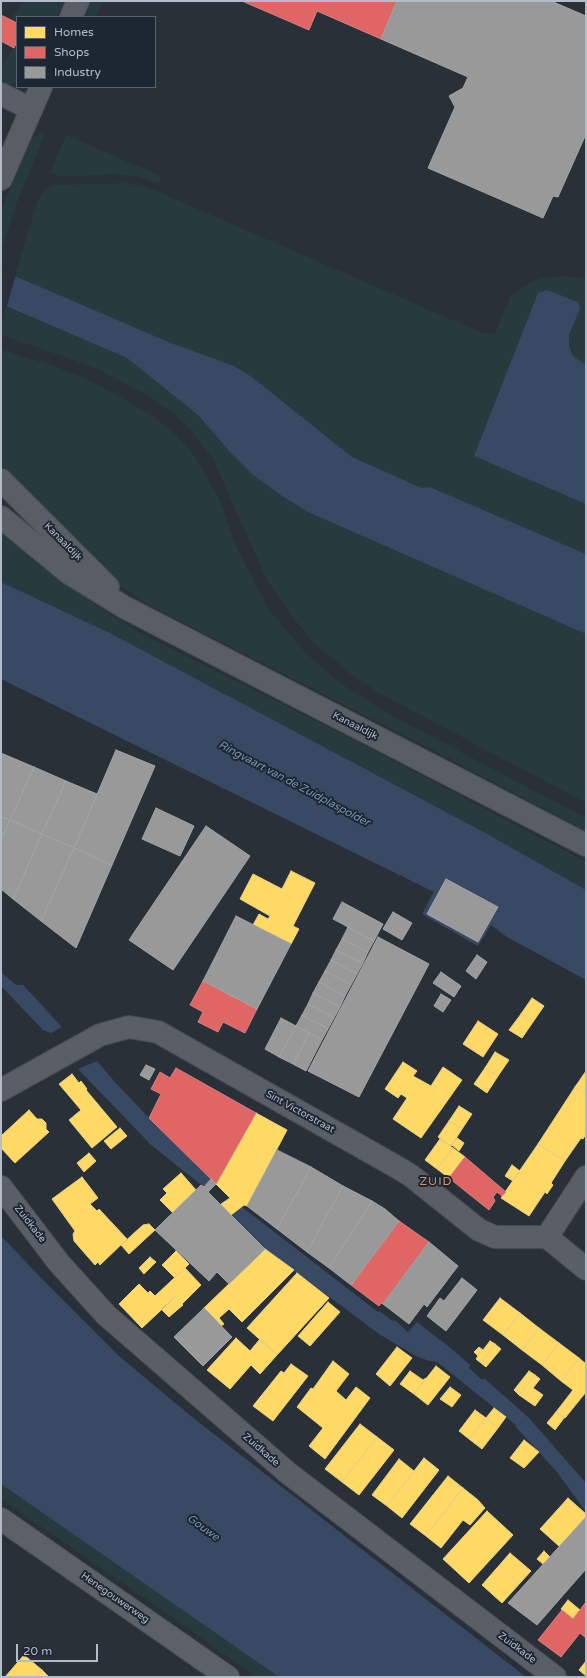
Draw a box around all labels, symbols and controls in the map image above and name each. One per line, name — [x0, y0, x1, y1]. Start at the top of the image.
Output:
legend — [16, 16, 156, 88]
text: Homes — [54, 25, 94, 39]
text: Shops — [54, 45, 89, 59]
text: Industry — [54, 65, 101, 79]
street label: Kanaaldijk — [41, 520, 85, 564]
street label: Kanaaldijk — [330, 710, 380, 742]
water label: Ringvaart van de Zuidplaspolder — [216, 738, 372, 830]
street label: Sint Victorstraat — [264, 1088, 336, 1136]
district label: ZUID — [419, 1175, 453, 1189]
street label: Zuidkade — [12, 1203, 48, 1245]
street label: Zuidkade — [240, 1431, 282, 1469]
water label: Gouwe — [184, 1512, 222, 1544]
street label: Henegouwerweg — [79, 1570, 151, 1626]
street label: Zuidkade — [496, 1630, 538, 1666]
scale bar — [18, 1636, 100, 1662]
text: 20 m — [23, 1644, 52, 1658]

